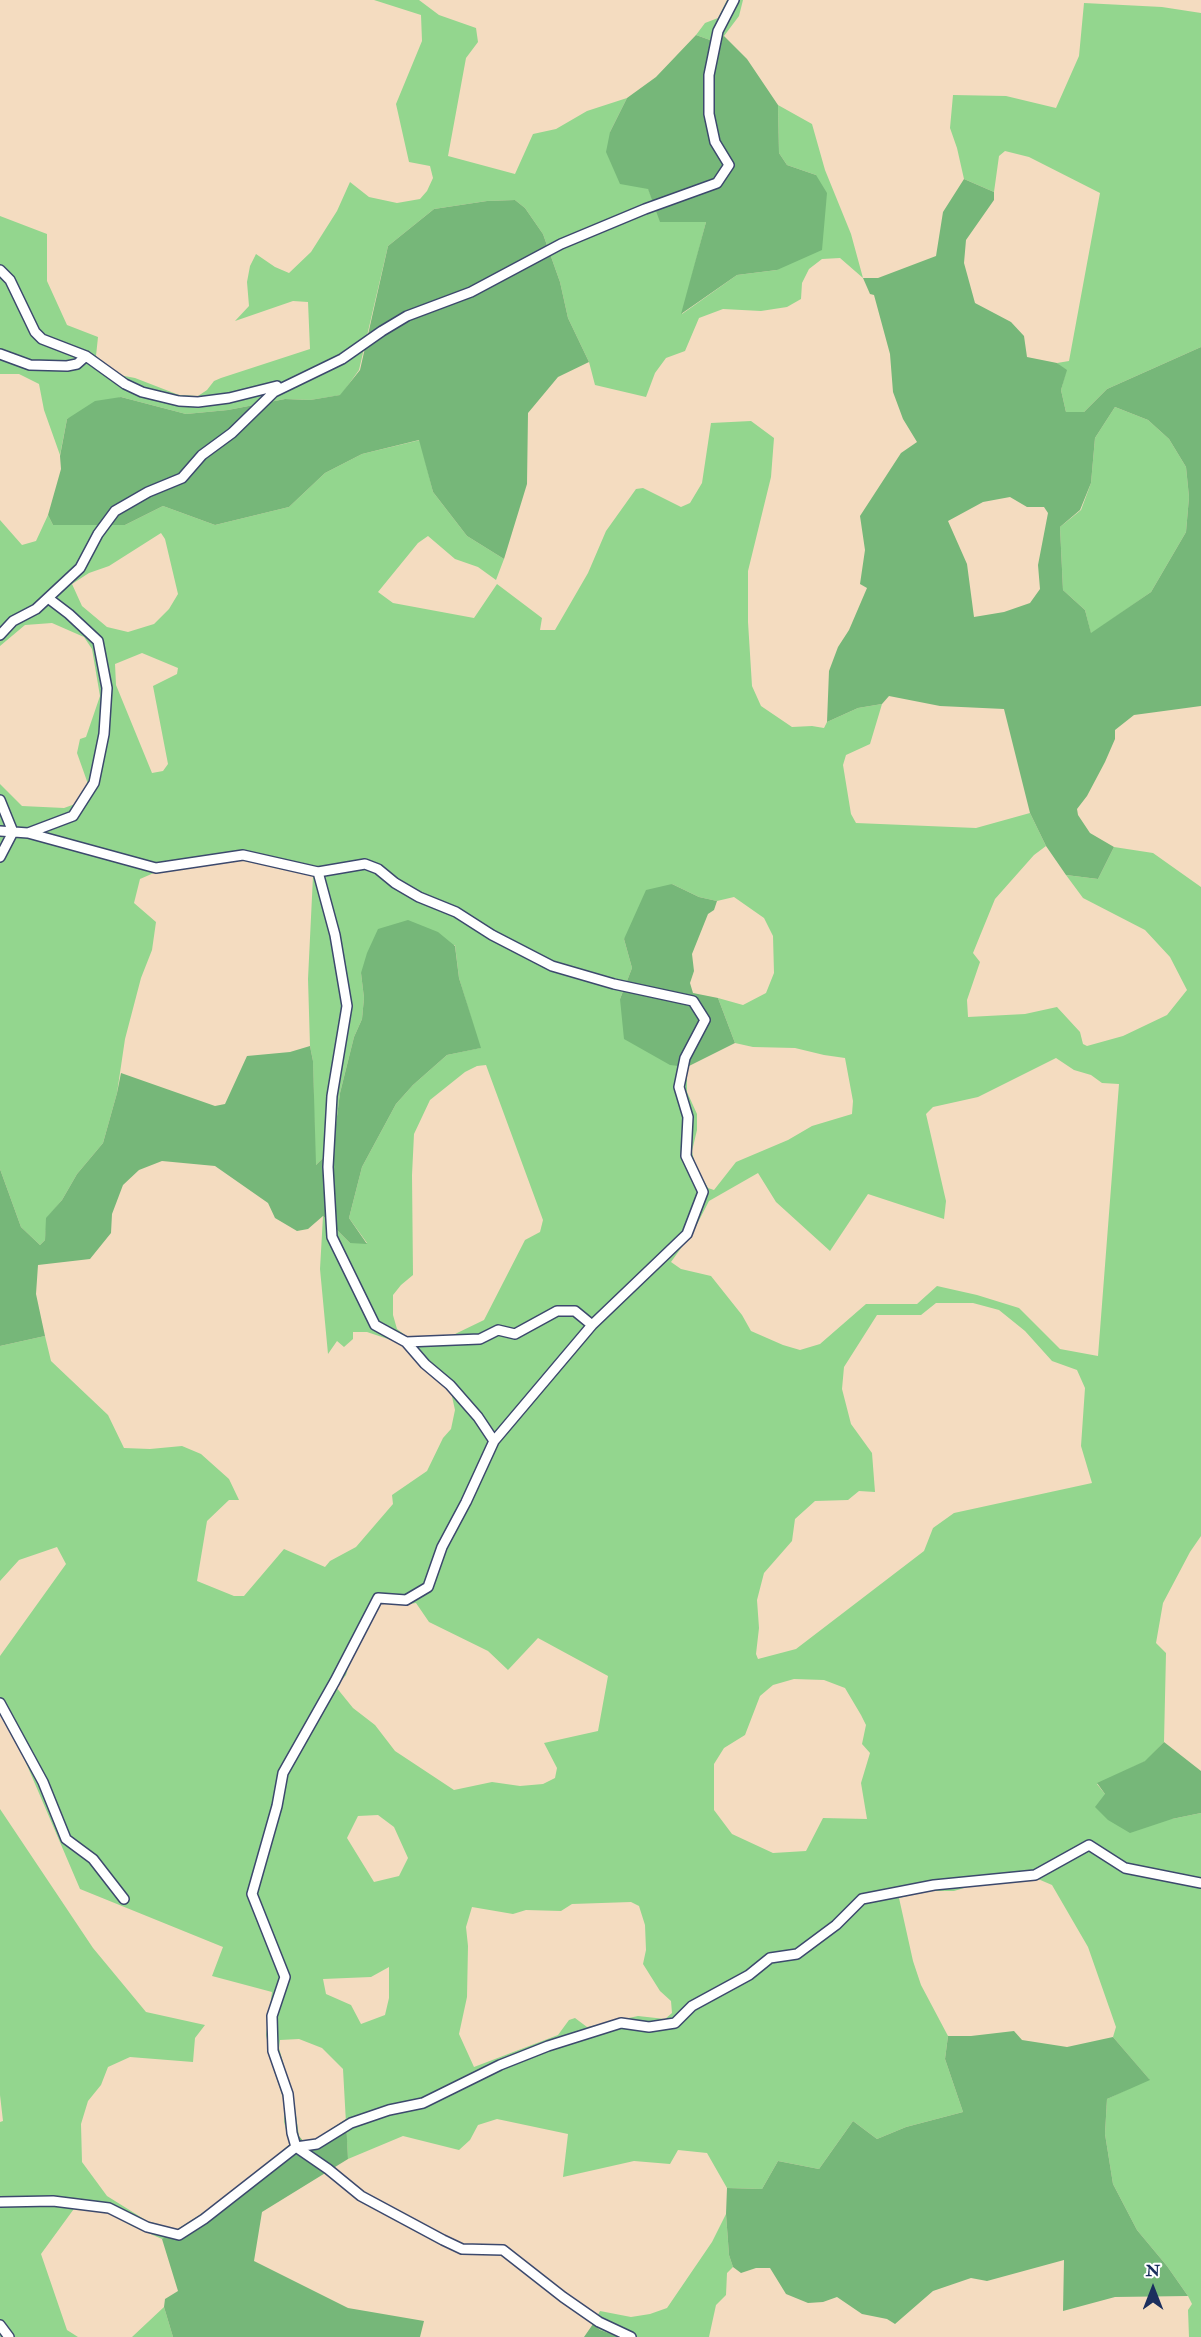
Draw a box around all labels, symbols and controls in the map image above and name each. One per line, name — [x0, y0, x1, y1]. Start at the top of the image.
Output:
north arrow — [1123, 2259, 1183, 2319]
text: N — [1146, 2261, 1160, 2281]

